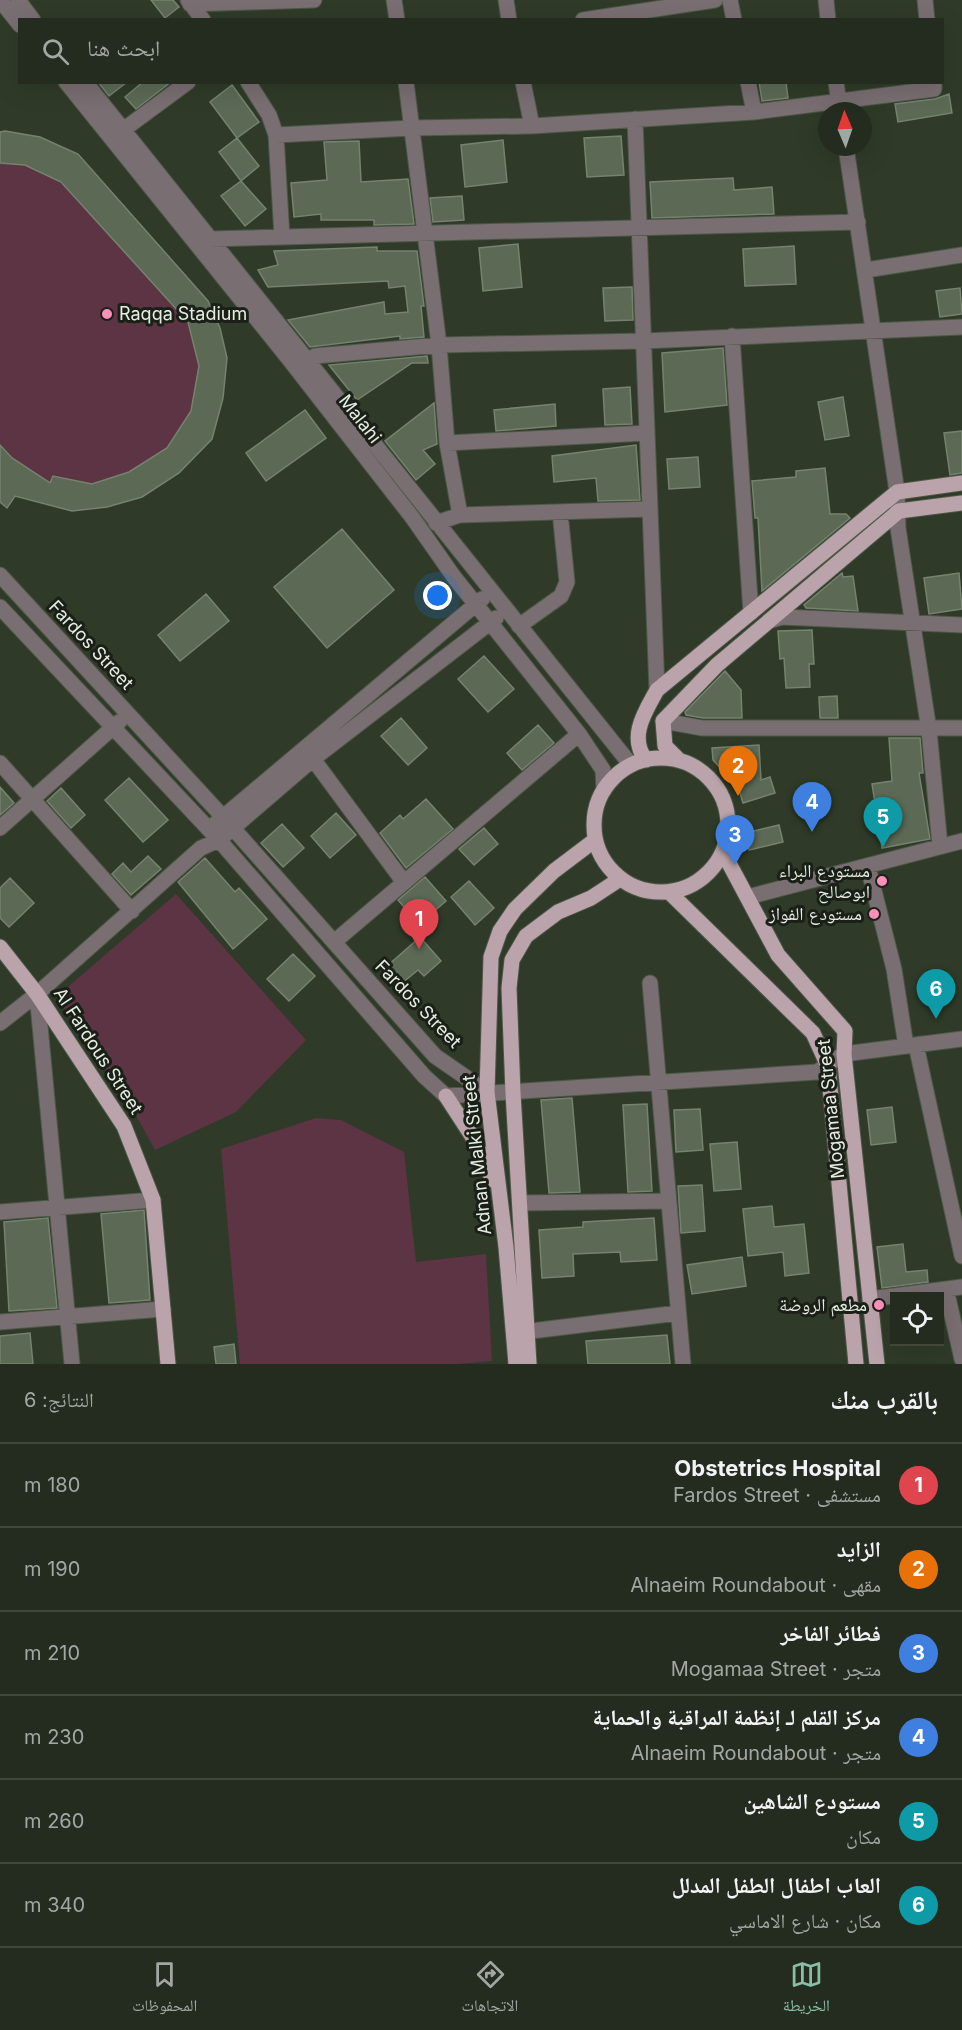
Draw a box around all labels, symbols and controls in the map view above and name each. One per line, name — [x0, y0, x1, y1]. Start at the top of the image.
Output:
search box — [18, 18, 944, 84]
icon: search — [39, 35, 72, 68]
text: ابحث هنا — [87, 35, 160, 61]
north arrow — [818, 102, 872, 156]
place label: Raqqa Stadium — [119, 303, 247, 324]
marker: Raqqa Stadium — [100, 307, 114, 321]
street label: Malahi — [335, 390, 386, 447]
your location — [423, 581, 452, 610]
street label: Fardos Street — [45, 596, 138, 694]
pin: 2 — [718, 746, 758, 796]
pin: 4 — [792, 782, 832, 832]
pin: 5 — [864, 798, 902, 847]
pin: 3 — [716, 816, 754, 865]
place label: مستودع البراء ابوصالح — [779, 860, 870, 904]
marker: مستودع البراء ابوصالح — [875, 874, 889, 888]
pin: 1 — [400, 900, 438, 949]
place label: مستودع الفواز — [768, 903, 862, 925]
marker: مستودع الفواز — [867, 907, 881, 921]
street label: Fardos Street — [371, 955, 466, 1052]
pin: 6 — [916, 970, 956, 1019]
street label: Al Fardous Street — [50, 984, 147, 1118]
street label: Mogamaa Street — [813, 1038, 848, 1180]
street label: Adnan Malki Street — [458, 1074, 495, 1236]
map controls — [890, 1292, 944, 1346]
button: locate — [890, 1292, 944, 1346]
place label: مطعم الروضة — [779, 1294, 867, 1317]
marker: مطعم الروضة — [872, 1298, 886, 1312]
text: بالقرب منك — [830, 1384, 938, 1415]
text: النتائج: 6 — [24, 1388, 94, 1412]
text: Obstetrics Hospital — [674, 1455, 881, 1481]
text: 180 m — [24, 1473, 80, 1497]
text: 1 — [914, 1473, 923, 1497]
text: مستشفى · Fardos Street — [673, 1483, 881, 1507]
text: الزايد — [837, 1536, 881, 1562]
text: 190 m — [24, 1557, 80, 1581]
text: 2 — [912, 1557, 925, 1581]
text: مقهى · Alnaeim Roundabout — [630, 1573, 881, 1597]
text: فطائر الفاخر — [780, 1620, 881, 1646]
text: 210 m — [24, 1641, 80, 1665]
text: 3 — [912, 1641, 925, 1665]
text: متجر · Mogamaa Street — [671, 1657, 881, 1681]
text: مركز القلم لـ إنظمة المراقبة والحماية — [592, 1704, 881, 1730]
text: 230 m — [24, 1725, 84, 1749]
text: 4 — [912, 1725, 925, 1749]
text: متجر · Alnaeim Roundabout — [631, 1741, 881, 1765]
text: مستودع الشاهين — [743, 1788, 881, 1814]
text: 260 m — [24, 1809, 84, 1833]
text: 5 — [912, 1809, 925, 1833]
text: مكان — [846, 1825, 881, 1849]
text: العاب اطفال الطفل المدلل — [672, 1872, 881, 1898]
text: 340 m — [24, 1893, 85, 1917]
text: 6 — [912, 1893, 925, 1917]
text: مكان · شارع الاماسي — [729, 1909, 881, 1933]
tab: المحفوظات — [132, 1958, 197, 2021]
tab: الاتجاهات — [462, 1958, 518, 2021]
tab: الخريطة — [783, 1958, 830, 2021]

